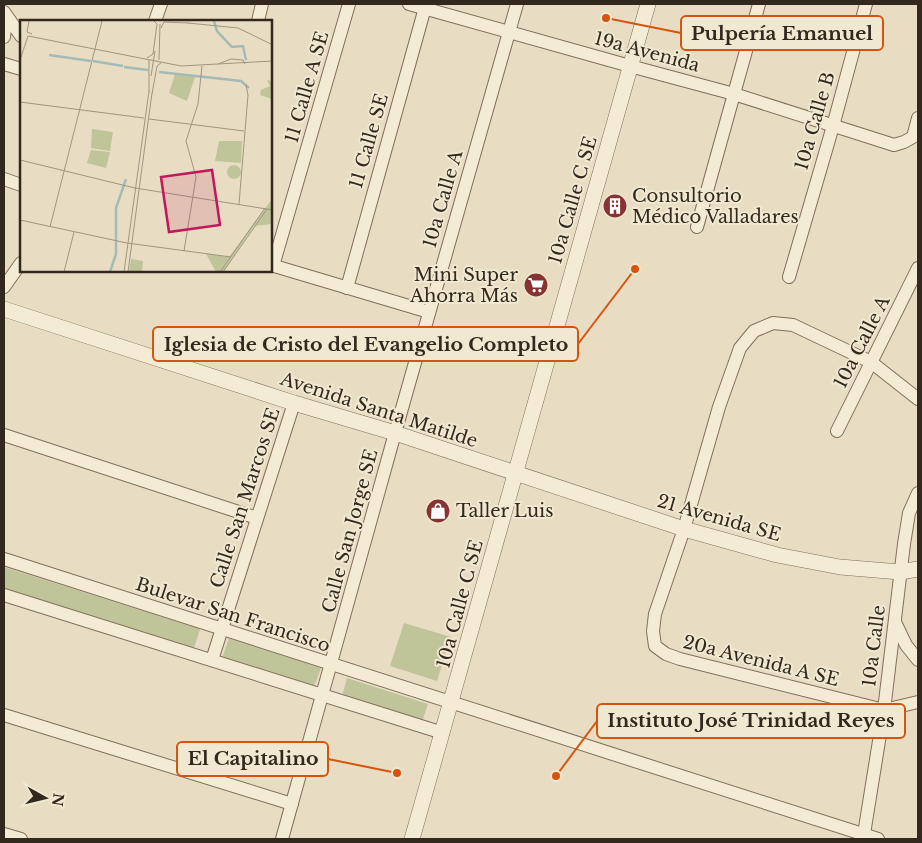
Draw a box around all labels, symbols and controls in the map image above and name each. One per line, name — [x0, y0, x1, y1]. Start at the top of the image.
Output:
callout: Pulpería Emanuel — [681, 16, 883, 50]
inset map — [20, 20, 272, 272]
text: Pulpería Emanuel — [691, 22, 873, 45]
street label: 19a Avenida — [592, 27, 702, 77]
street label: 11 Calle A SE — [281, 29, 333, 145]
street label: 10a Calle B — [790, 69, 840, 173]
street label: 11 Calle SE — [345, 91, 393, 191]
street label: 10a Calle C SE — [544, 134, 602, 266]
street label: 10a Calle A — [419, 147, 468, 250]
place label: Consultorio Médico Valladares — [632, 185, 799, 228]
building icon: Consultorio Médico Valladares — [602, 193, 628, 219]
place label: Mini Super Ahorra Más — [409, 264, 518, 307]
supermarket icon: Mini Super Ahorra Más — [523, 272, 549, 298]
street label: 10a Calle A — [829, 291, 895, 392]
callout: Iglesia de Cristo del Evangelio Completo — [153, 327, 578, 361]
text: Iglesia de Cristo del Evangelio Completo — [164, 333, 568, 356]
street label: Avenida Santa Matilde — [277, 367, 480, 452]
street label: Calle San Marcos SE — [205, 405, 285, 591]
street label: Calle San Jorge SE — [318, 447, 382, 615]
street label: 21 Avenida SE — [655, 490, 783, 546]
shop icon: Taller Luis — [425, 498, 451, 524]
place label: Taller Luis — [456, 500, 553, 522]
street label: 10a Calle C SE — [432, 538, 488, 670]
street label: Bulevar San Francisco — [133, 573, 333, 657]
street label: 10a Calle — [858, 604, 890, 688]
street label: 20a Avenida A SE — [681, 631, 841, 691]
callout: Instituto José Trinidad Reyes — [597, 704, 905, 738]
text: Instituto José Trinidad Reyes — [607, 709, 895, 732]
callout: El Capitalino — [177, 742, 328, 776]
text: El Capitalino — [187, 747, 319, 770]
north arrow — [20, 773, 70, 823]
text: N — [48, 792, 68, 808]

